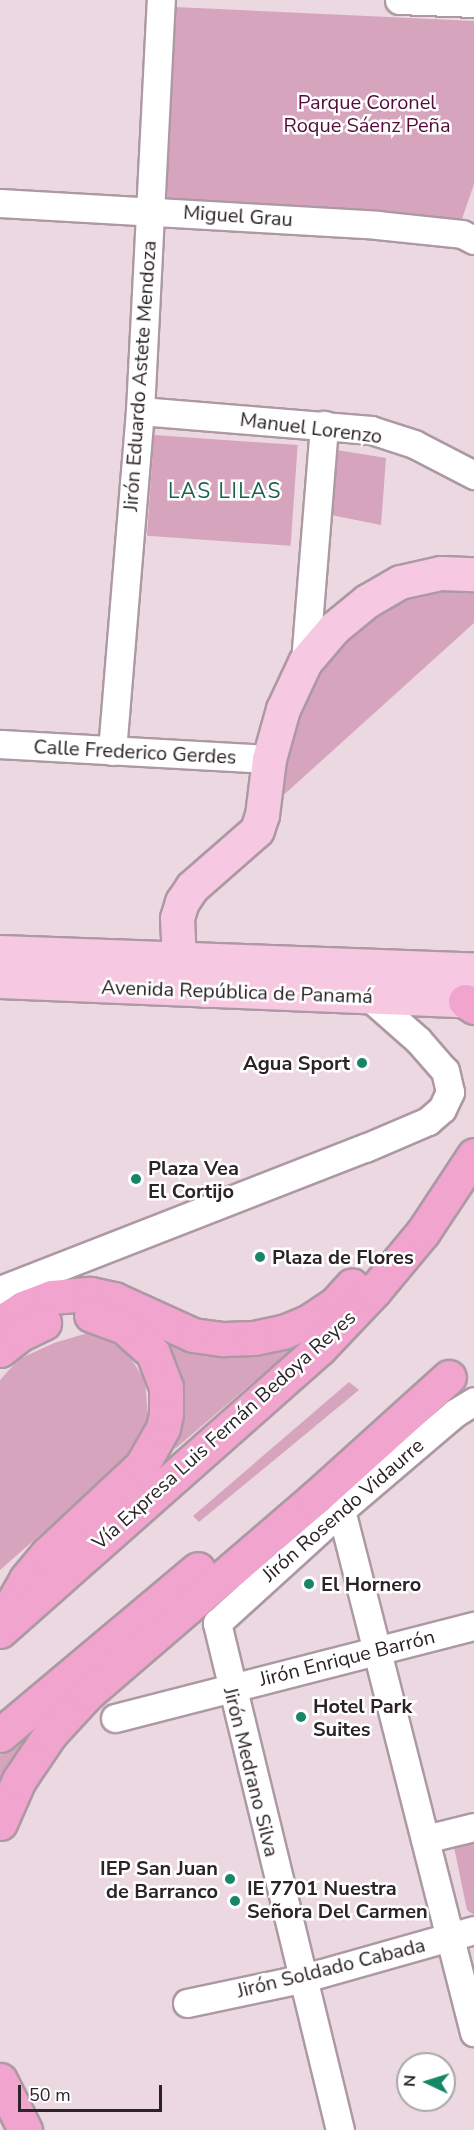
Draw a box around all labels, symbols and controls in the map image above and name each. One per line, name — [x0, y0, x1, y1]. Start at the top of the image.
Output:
park label: Parque Coronel Roque Sáenz Peña — [283, 91, 451, 138]
street label: Miguel Grau — [182, 200, 294, 232]
street label: Jirón Eduardo Astete Mendoza — [119, 240, 161, 512]
street label: Manuel Lorenzo — [239, 407, 383, 449]
district label: LAS LILAS — [168, 478, 282, 504]
street label: Calle Frederico Gerdes — [33, 735, 237, 769]
street label: Avenida República de Panamá — [101, 975, 373, 1009]
place label: Agua Sport — [243, 1051, 350, 1075]
marker: Agua Sport — [355, 1056, 369, 1070]
place label: Plaza Vea El Cortijo — [148, 1156, 239, 1203]
marker: Plaza Vea El Cortijo — [129, 1172, 143, 1186]
place label: Plaza de Flores — [272, 1245, 414, 1269]
marker: Plaza de Flores — [253, 1250, 267, 1264]
street label: Vía Expresa Luis Fernán Bedoya Reyes — [87, 1305, 361, 1555]
street label: Jirón Rosendo Vidaurre — [257, 1433, 429, 1587]
place label: El Hornero — [321, 1572, 421, 1596]
marker: El Hornero — [302, 1577, 316, 1591]
street label: Jirón Enrique Barrón — [257, 1625, 437, 1691]
street label: Jirón Medrano Silva — [218, 1685, 284, 1859]
place label: Hotel Park Suites — [313, 1694, 412, 1741]
marker: Hotel Park Suites — [294, 1710, 308, 1724]
place label: IEP San Juan de Barranco — [100, 1856, 218, 1903]
marker: IEP San Juan de Barranco — [223, 1872, 237, 1886]
place label: IE 7701 Nuestra Señora Del Carmen — [247, 1877, 428, 1924]
marker: IE 7701 Nuestra Señora Del Carmen — [228, 1894, 242, 1908]
street label: Jirón Soldado Cabada — [234, 1933, 428, 2003]
north arrow — [396, 2052, 456, 2112]
scale bar — [21, 2073, 165, 2111]
text: N — [399, 2074, 421, 2088]
text: 50 m — [29, 2083, 71, 2107]

